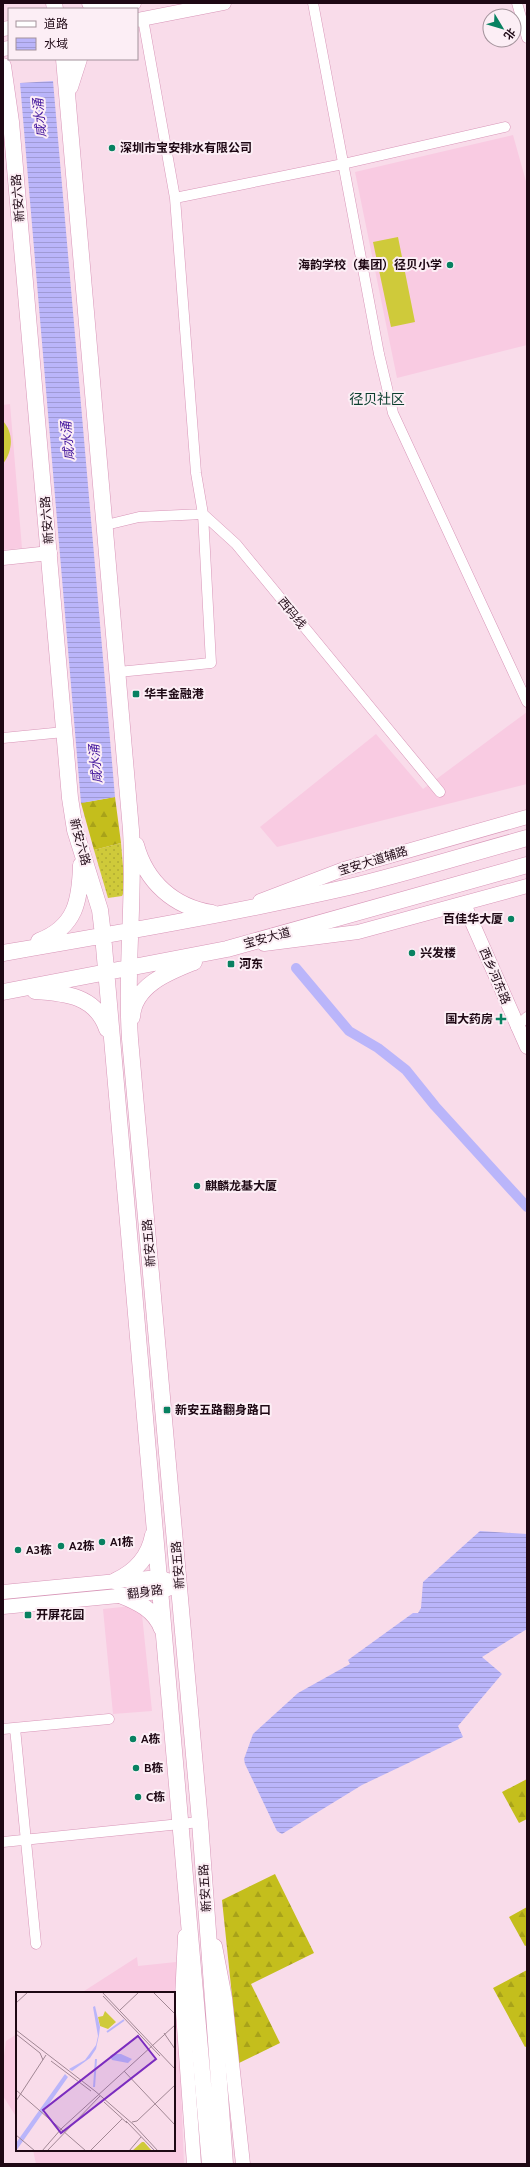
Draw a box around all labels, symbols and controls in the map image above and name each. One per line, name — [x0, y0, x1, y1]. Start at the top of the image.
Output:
legend — [8, 8, 138, 60]
north arrow — [482, 8, 522, 48]
text: 道路 — [44, 16, 68, 31]
text: 北 — [501, 26, 519, 43]
text: 水域 — [44, 36, 68, 51]
water label: 咸水涌 — [29, 96, 49, 138]
place label: 深圳市宝安排水有限公司 — [120, 140, 252, 155]
marker: 深圳市宝安排水有限公司 — [107, 143, 117, 153]
street label: 新安六路 — [8, 173, 27, 223]
place label: 海韵学校（集团）径贝小学 — [298, 257, 442, 272]
marker: 海韵学校（集团）径贝小学 — [445, 260, 455, 270]
district label: 径贝社区 — [349, 390, 405, 408]
water label: 咸水涌 — [57, 419, 77, 461]
street label: 新安六路 — [37, 495, 56, 545]
street label: 西码线 — [275, 594, 310, 631]
place label: 华丰金融港 — [144, 686, 204, 701]
marker: 华丰金融港 — [131, 689, 141, 699]
water label: 咸水涌 — [85, 742, 105, 784]
street label: 新安六路 — [67, 817, 94, 867]
street label: 宝安大道辅路 — [336, 843, 409, 878]
place label: 百佳华大厦 — [443, 911, 503, 926]
marker: 百佳华大厦 — [506, 914, 516, 924]
street label: 宝安大道 — [242, 924, 292, 951]
place label: 兴发楼 — [420, 945, 456, 960]
street label: 西乡河东路 — [477, 945, 514, 1006]
marker: 兴发楼 — [407, 948, 417, 958]
place label: 河东 — [239, 956, 263, 971]
marker: 河东 — [226, 959, 236, 969]
place label: 国大药房 — [445, 1011, 493, 1026]
marker: 国大药房 — [496, 1014, 506, 1024]
place label: 麒麟龙基大厦 — [205, 1178, 277, 1193]
marker: 麒麟龙基大厦 — [192, 1181, 202, 1191]
street label: 新安五路 — [139, 1218, 158, 1268]
place label: 新安五路翻身路口 — [175, 1402, 271, 1417]
marker: 新安五路翻身路口 — [162, 1405, 172, 1415]
place label: A1栋 — [110, 1534, 134, 1549]
marker: A1栋 — [97, 1537, 107, 1547]
place label: A2栋 — [69, 1538, 95, 1553]
street label: 新安五路 — [168, 1540, 187, 1590]
marker: A2栋 — [56, 1541, 66, 1551]
place label: A3栋 — [26, 1542, 52, 1557]
marker: A3栋 — [13, 1545, 23, 1555]
street label: 翻身路 — [126, 1582, 164, 1601]
place label: 开屏花园 — [36, 1607, 84, 1622]
marker: 开屏花园 — [23, 1610, 33, 1620]
place label: A栋 — [141, 1731, 161, 1746]
marker: A栋 — [128, 1734, 138, 1744]
place label: B栋 — [144, 1760, 164, 1775]
marker: B栋 — [131, 1763, 141, 1773]
place label: C栋 — [146, 1789, 165, 1804]
marker: C栋 — [133, 1792, 143, 1802]
street label: 新安五路 — [195, 1864, 214, 1913]
inset map — [16, 1992, 175, 2151]

